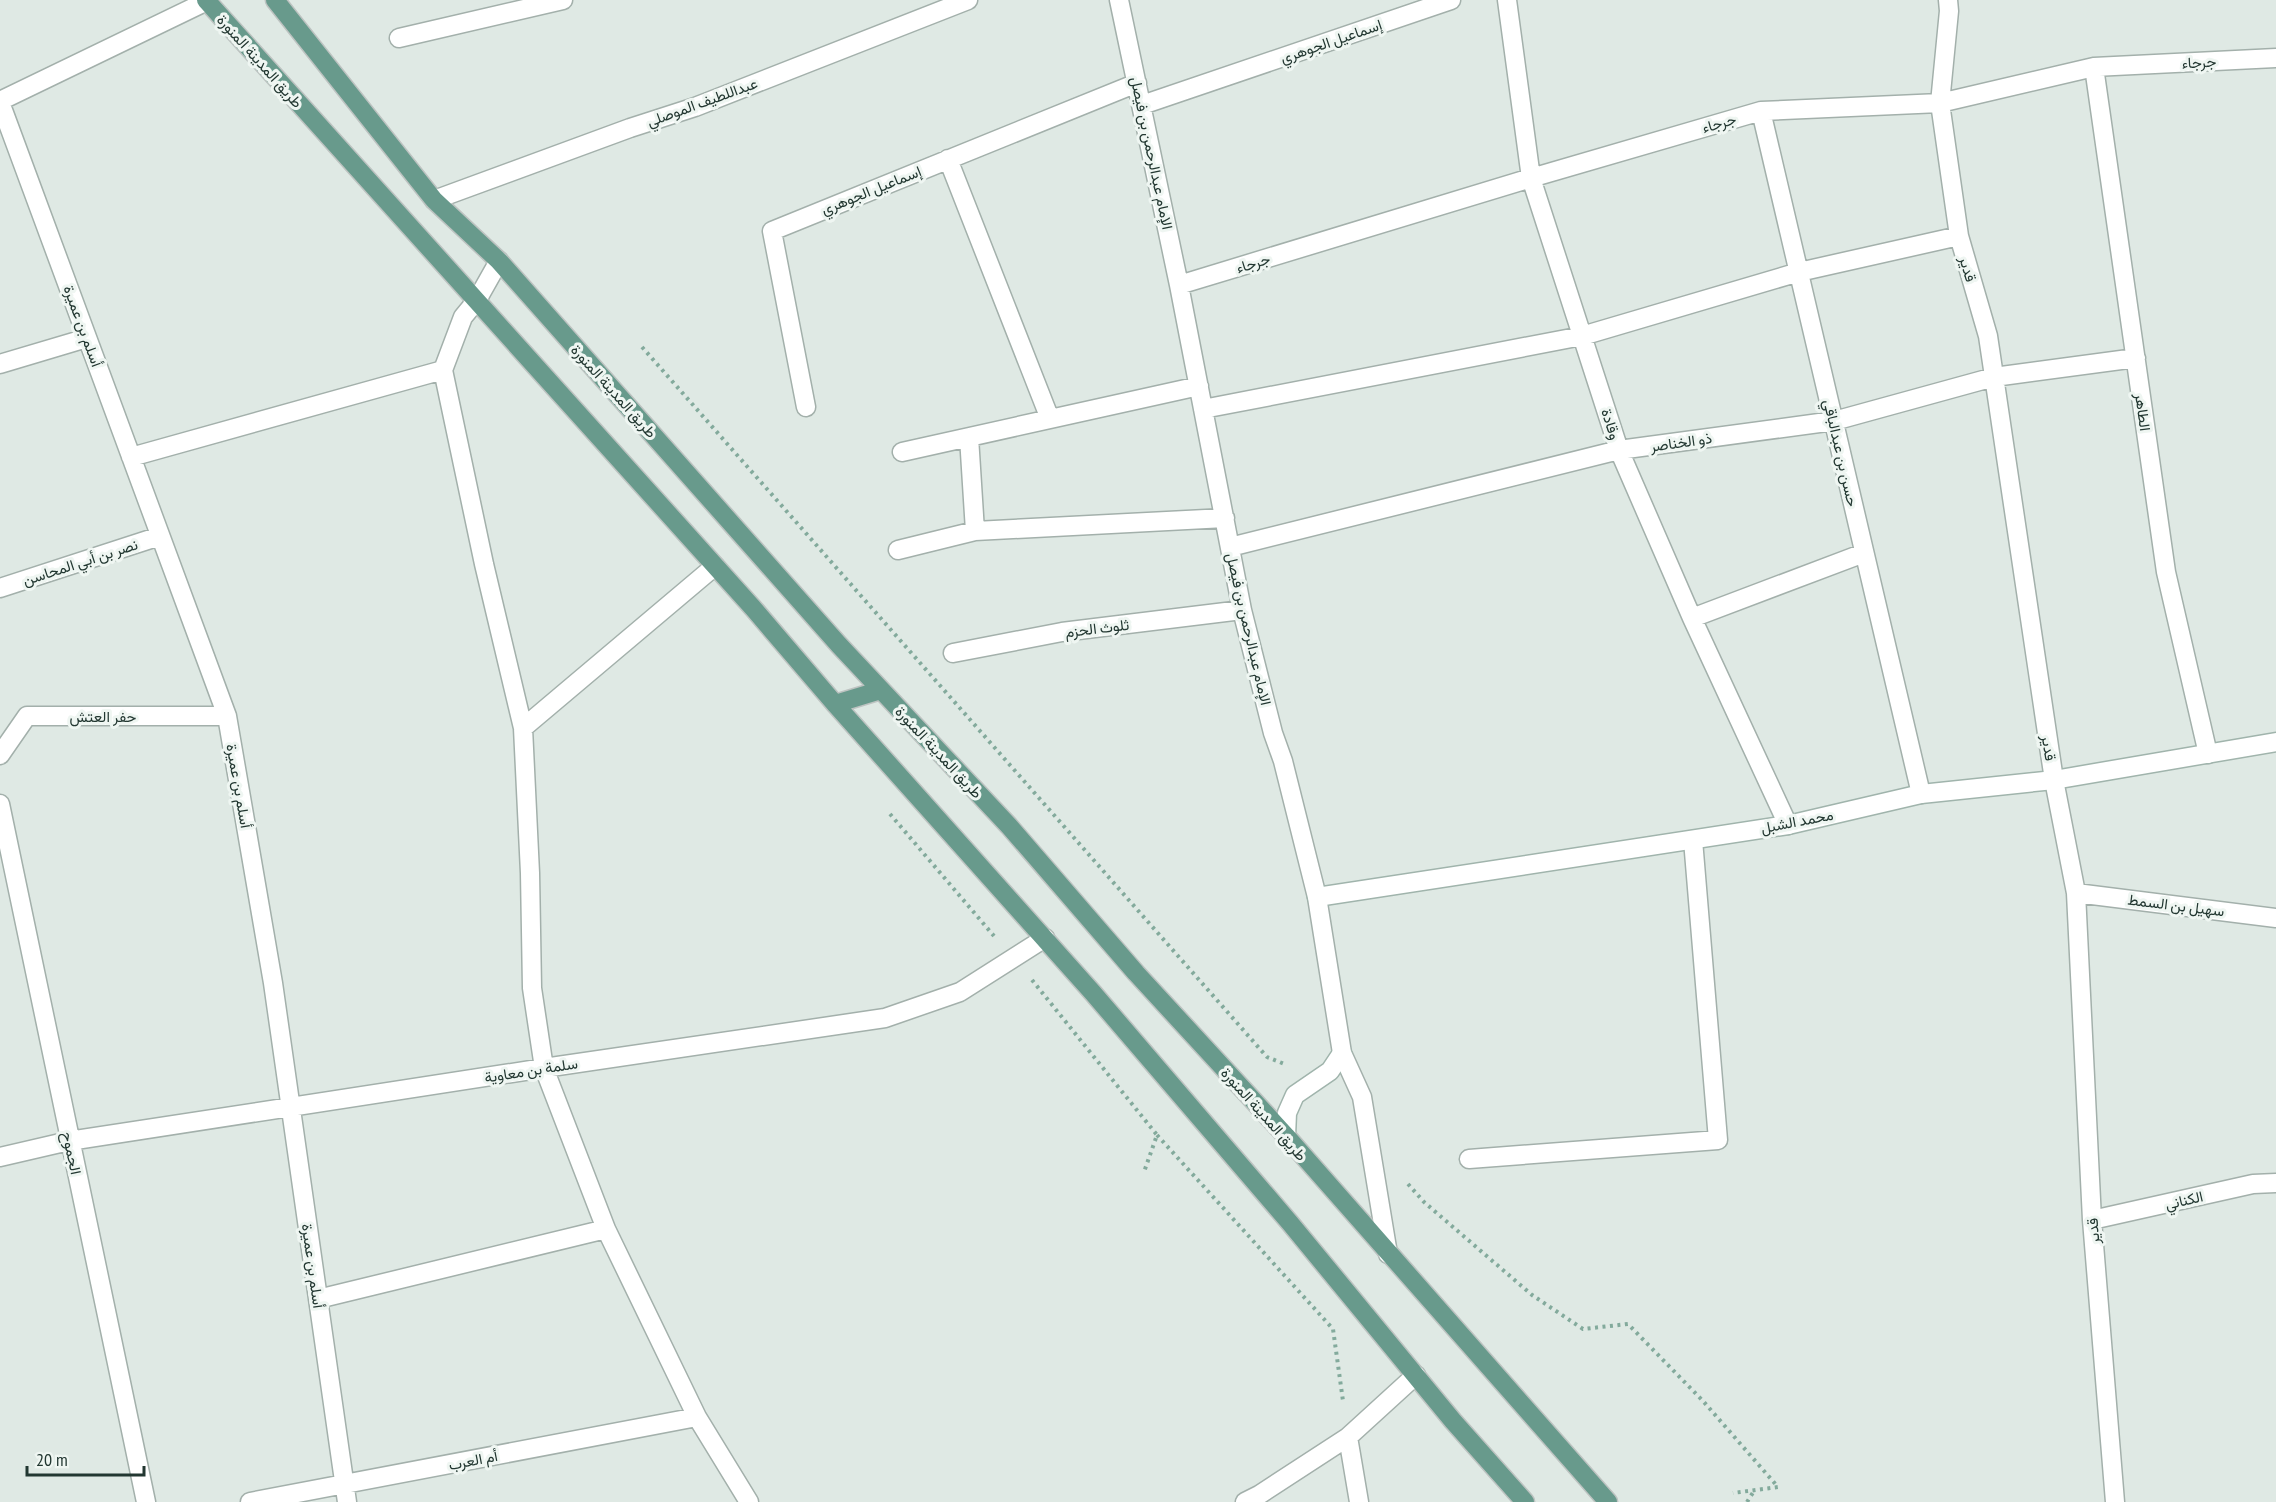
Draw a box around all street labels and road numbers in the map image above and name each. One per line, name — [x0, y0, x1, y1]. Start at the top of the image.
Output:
street label: طريق المدينة المنورة — [212, 10, 307, 112]
street label: إسماعيل الجوهري — [1278, 15, 1386, 71]
street label: جرجاء — [2181, 52, 2217, 72]
street label: عبداللطيف الموصلي — [644, 73, 761, 135]
street label: الإمام عبدالرحمن بن فيصل — [1126, 75, 1177, 231]
street label: جرجاء — [1700, 109, 1738, 137]
street label: إسماعيل الجوهري — [818, 161, 926, 222]
street label: جرجاء — [1234, 249, 1272, 277]
street label: قدير — [1955, 253, 1981, 284]
street label: أسلم بن عميرة — [59, 283, 107, 370]
street label: طريق المدينة المنورة — [566, 340, 661, 442]
street label: الطاهر — [2131, 391, 2155, 432]
street label: حسن بن عبدالباقي — [1816, 397, 1863, 509]
street label: وقادة — [1597, 406, 1625, 442]
street label: ذو الخناصر — [1648, 428, 1713, 456]
street label: نصر بن أبي المحاسن — [20, 534, 141, 593]
street label: الإمام عبدالرحمن بن فيصل — [1221, 551, 1276, 707]
street label: ثلوث الحزم — [1064, 615, 1130, 642]
street label: طريق المدينة المنورة — [891, 702, 987, 803]
street label: حفر العتش — [70, 707, 136, 727]
street label: قدير — [2037, 733, 2060, 762]
street label: أسلم بن عميرة — [221, 742, 256, 830]
street label: محمد الشبل — [1759, 805, 1835, 837]
street label: سهيل بن السمط — [2126, 890, 2226, 921]
street label: سلمة بن معاوية — [483, 1053, 579, 1088]
street label: طريق المدينة المنورة — [1216, 1063, 1311, 1165]
street label: الجموح — [56, 1130, 86, 1177]
street label: الكناني — [2163, 1186, 2206, 1217]
street label: قدير — [2083, 1217, 2103, 1246]
street label: أسلم بن عميرة — [297, 1223, 328, 1310]
street label: أم العرب — [447, 1446, 500, 1475]

